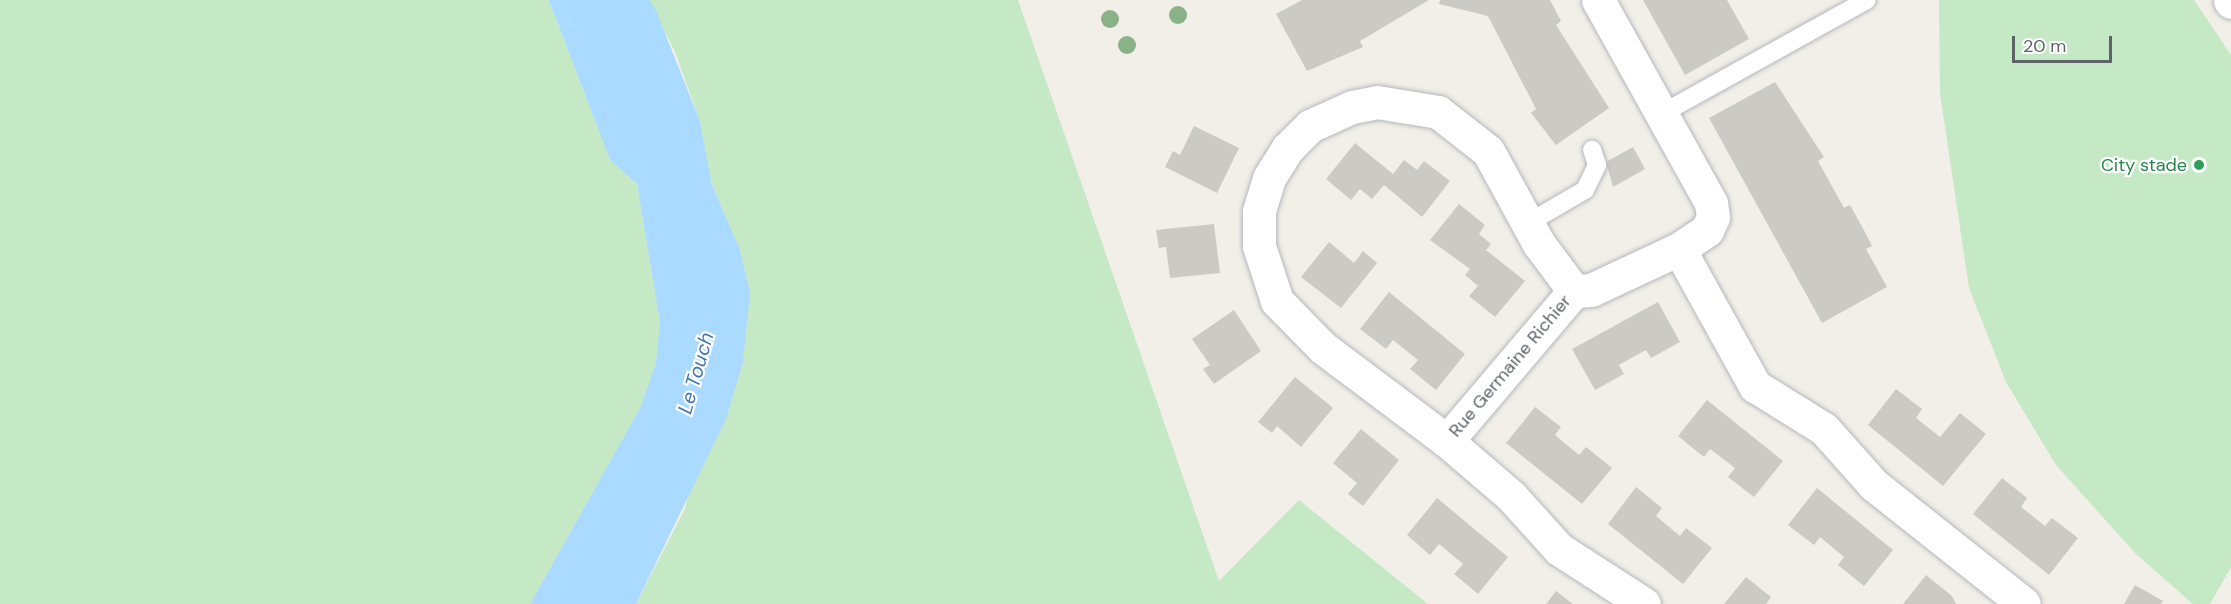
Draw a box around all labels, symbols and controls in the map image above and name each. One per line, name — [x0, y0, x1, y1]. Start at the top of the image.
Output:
scale bar — [2015, 24, 2116, 62]
text: 20 m — [2023, 34, 2066, 58]
place label: City stade — [2101, 154, 2187, 176]
marker: City stade — [2192, 158, 2206, 172]
street label: Rue Germaine Richier — [1444, 291, 1576, 441]
water label: Le Touch — [673, 330, 719, 416]

